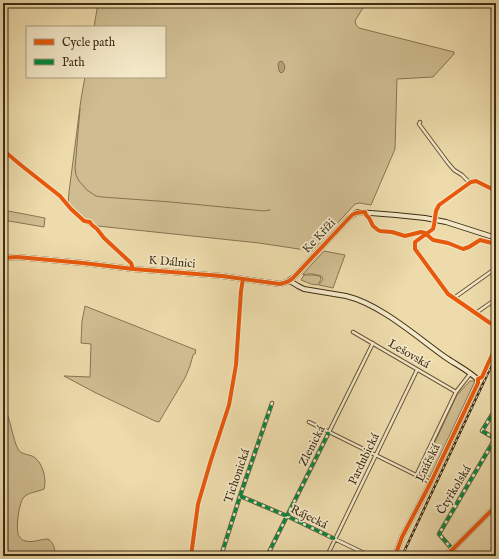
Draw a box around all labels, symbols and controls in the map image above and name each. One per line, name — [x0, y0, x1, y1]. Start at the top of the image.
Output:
legend — [26, 26, 166, 78]
text: Cycle path — [62, 35, 116, 51]
text: Path — [62, 55, 85, 70]
street label: Ke Kříži — [299, 216, 339, 256]
street label: K Dálnici — [148, 252, 196, 272]
street label: Lešovská — [385, 336, 433, 372]
street label: Zlenická — [295, 423, 329, 469]
street label: Pardubická — [345, 430, 383, 487]
street label: Lnářská — [412, 441, 444, 484]
street label: Tichonická — [221, 446, 253, 505]
street label: Čtyřkolská — [433, 461, 475, 517]
street label: Rájecká — [288, 502, 331, 533]

